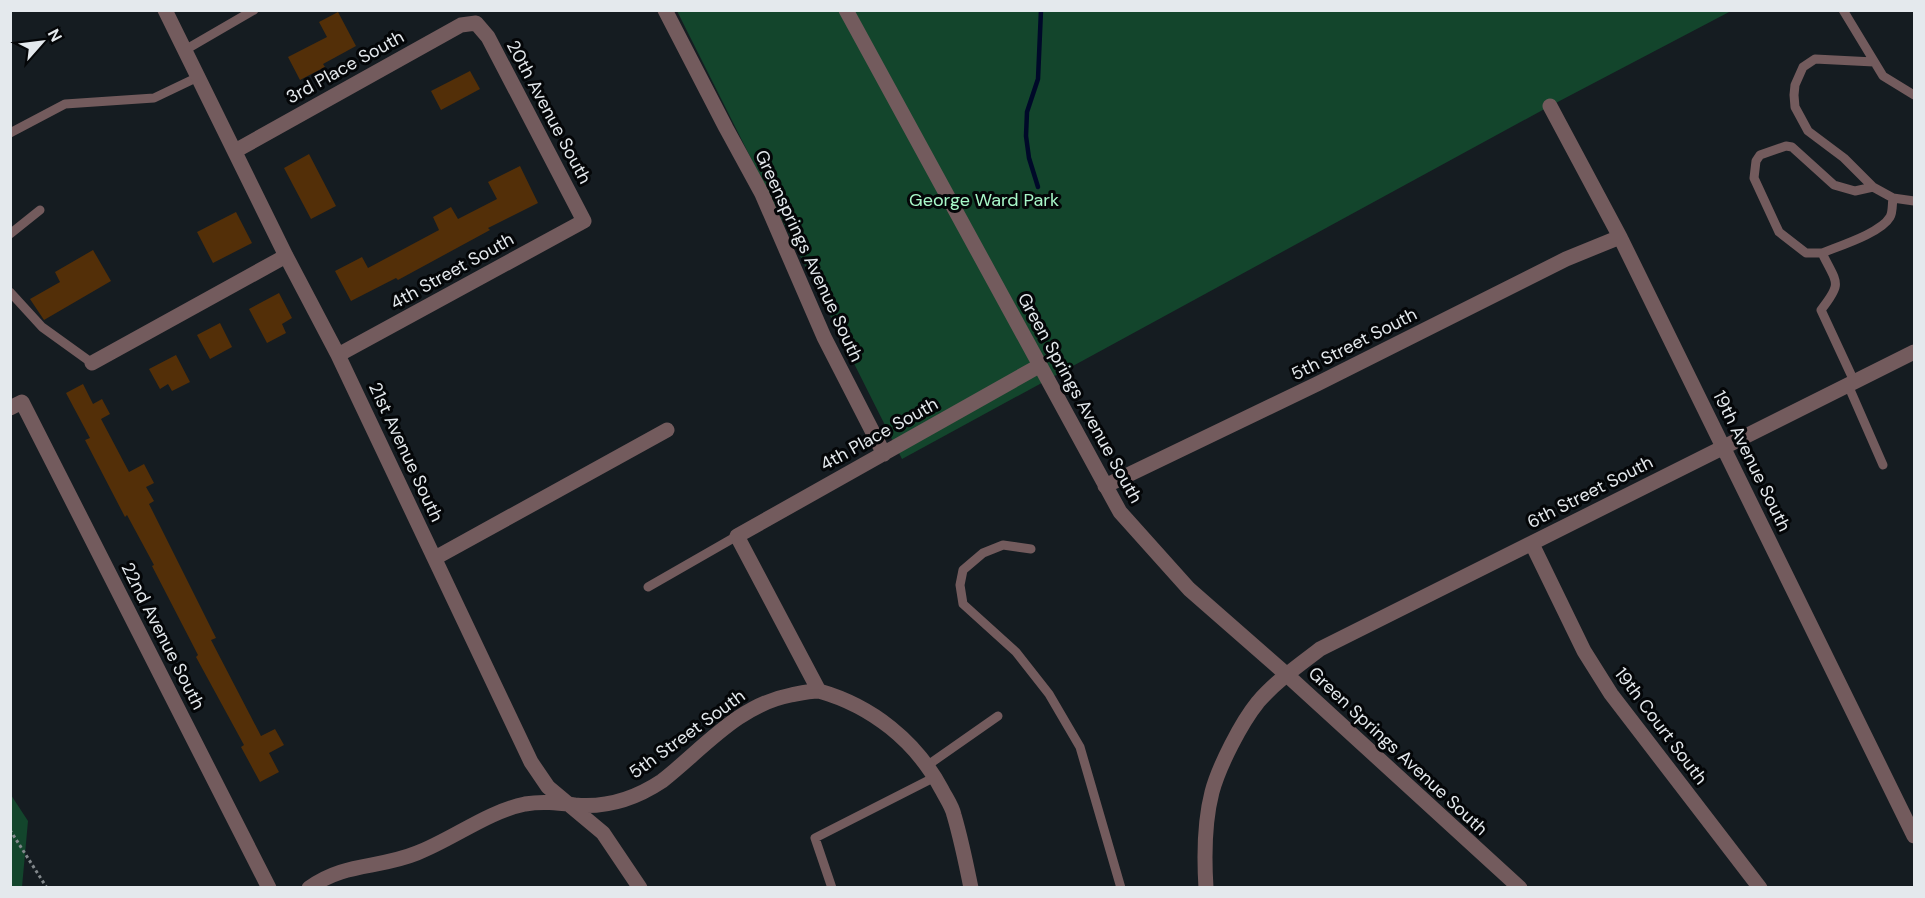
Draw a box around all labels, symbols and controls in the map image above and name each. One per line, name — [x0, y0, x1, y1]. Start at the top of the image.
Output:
north arrow — [12, 12, 72, 72]
text: N — [43, 25, 67, 45]
street label: 3rd Place South — [282, 25, 408, 109]
street label: 20th Avenue South — [501, 36, 597, 188]
street label: Greensprings Avenue South — [749, 146, 869, 366]
park label: George Ward Park — [909, 188, 1059, 212]
street label: 4th Street South — [386, 227, 518, 315]
street label: Green Springs Avenue South — [1012, 288, 1148, 508]
street label: 5th Street South — [1287, 302, 1421, 386]
street label: 21st Avenue South — [363, 378, 449, 526]
street label: 19th Avenue South — [1707, 387, 1797, 535]
street label: 4th Place South — [816, 392, 942, 476]
street label: 6th Street South — [1523, 450, 1657, 534]
street label: 22nd Avenue South — [116, 558, 210, 714]
street label: Green Springs Avenue South — [1303, 661, 1493, 841]
street label: 19th Court South — [1609, 663, 1713, 789]
street label: 5th Street South — [624, 684, 750, 784]

